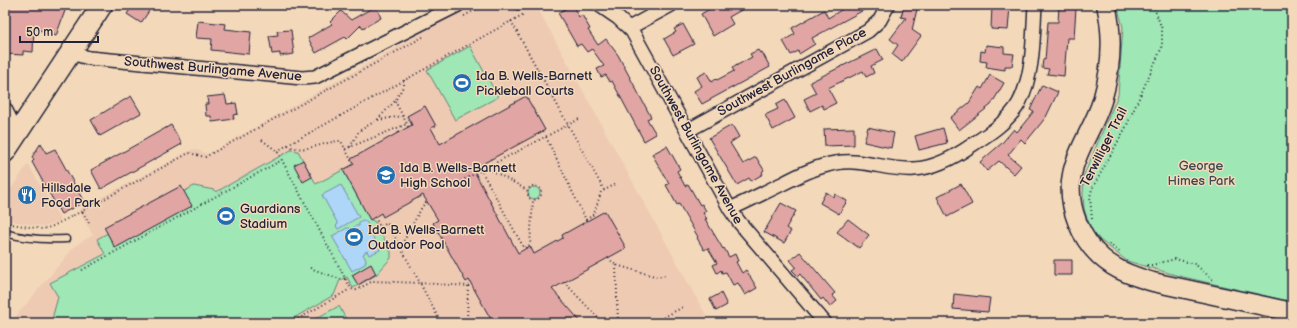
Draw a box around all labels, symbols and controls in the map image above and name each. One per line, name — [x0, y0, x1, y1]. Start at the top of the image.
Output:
scale bar — [20, 18, 98, 44]
street label: Southwest Burlingame Place — [715, 24, 869, 120]
text: 50 m — [26, 25, 53, 40]
street label: Southwest Burlingame Avenue — [123, 53, 303, 85]
street label: Southwest Burlingame Avenue — [646, 63, 746, 227]
place label: Ida B. Wells-Barnett Pickleball Courts — [476, 68, 592, 99]
sports icon: Ida B. Wells-Barnett Pickleball Courts — [451, 72, 473, 94]
street label: Terwilliger Trail — [1077, 104, 1131, 190]
park label: George Himes Park — [1167, 158, 1235, 189]
place label: Ida B. Wells-Barnett High School — [400, 160, 516, 191]
school or university icon: Ida B. Wells-Barnett High School — [375, 164, 397, 186]
place label: Hillsdale Food Park — [41, 180, 101, 211]
restaurant icon: Hillsdale Food Park — [16, 184, 38, 206]
place label: Guardians Stadium — [240, 201, 301, 232]
sports icon: Guardians Stadium — [215, 205, 237, 227]
place label: Ida B. Wells-Barnett Outdoor Pool — [368, 222, 484, 253]
sports icon: Ida B. Wells-Barnett Outdoor Pool — [343, 226, 365, 248]

